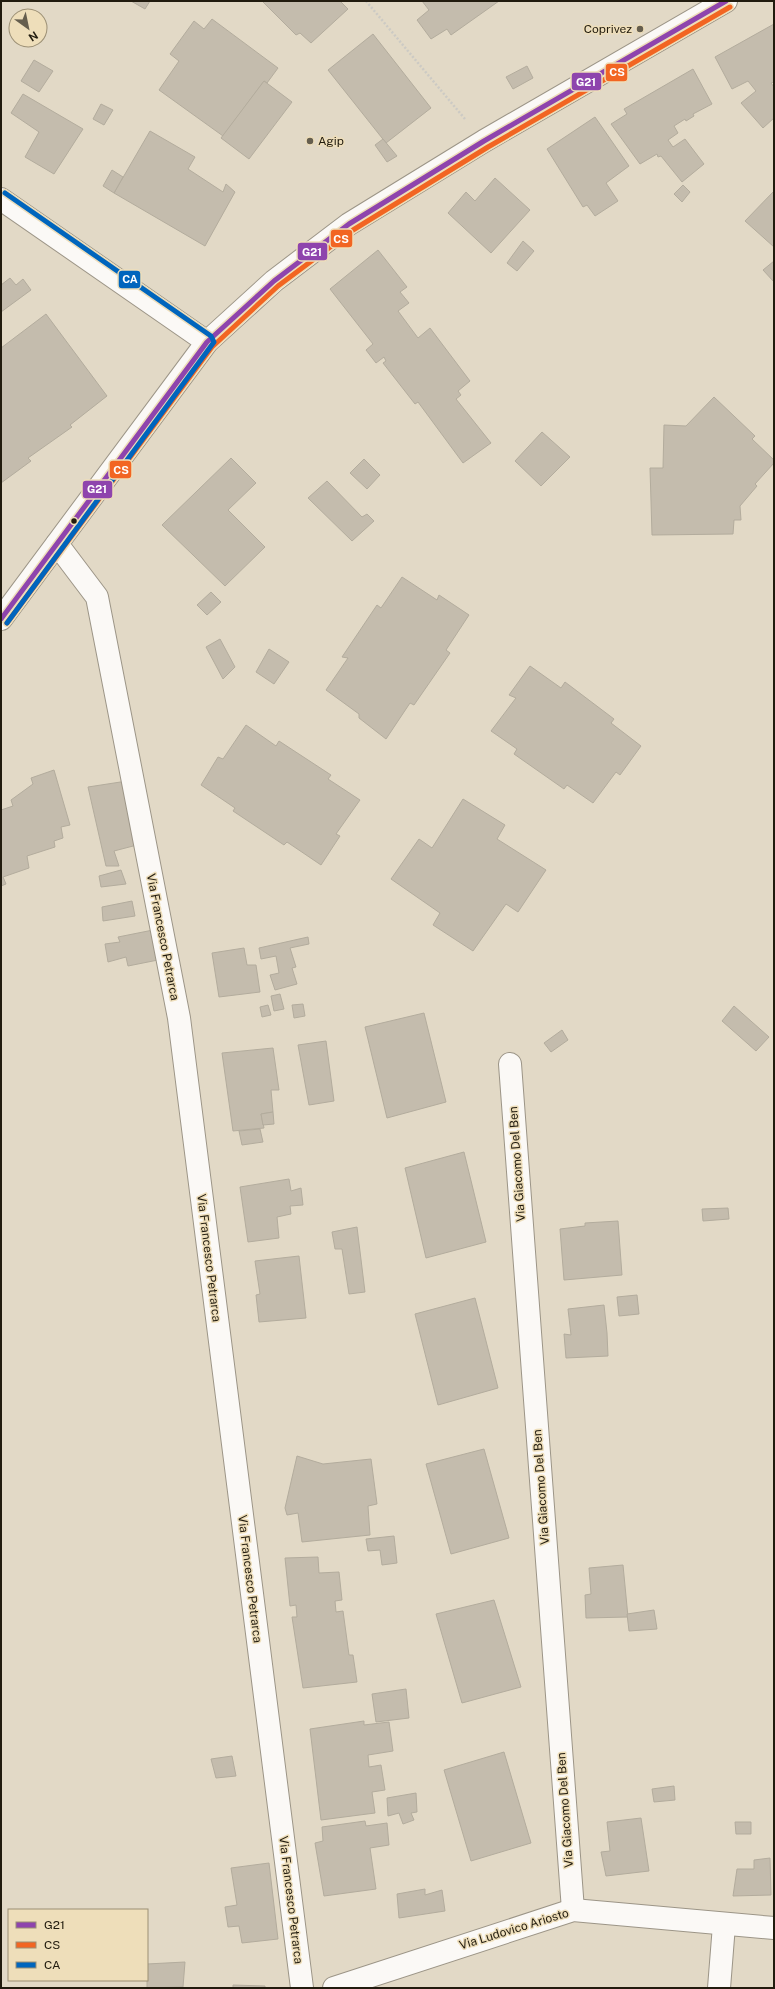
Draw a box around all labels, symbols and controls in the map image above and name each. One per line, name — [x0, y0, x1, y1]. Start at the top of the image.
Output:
north arrow — [8, 8, 48, 48]
place label: Coprivez — [584, 22, 632, 36]
marker: Coprivez — [635, 24, 645, 34]
text: N — [27, 29, 40, 44]
line badge: CS — [605, 63, 628, 82]
text: CS — [609, 66, 625, 78]
line badge: G21 — [571, 72, 602, 91]
text: G21 — [576, 76, 596, 88]
place label: Agip — [318, 134, 344, 148]
marker: Agip — [305, 136, 315, 146]
line badge: CS — [330, 229, 353, 248]
text: CS — [333, 233, 349, 245]
line badge: G21 — [297, 242, 328, 261]
text: G21 — [302, 246, 322, 258]
line badge: CA — [118, 270, 141, 289]
text: CA — [122, 273, 138, 285]
line badge: CS — [109, 460, 132, 479]
text: CS — [113, 464, 129, 476]
line badge: G21 — [82, 480, 113, 499]
text: G21 — [87, 483, 107, 495]
unlabelled marker — [69, 516, 79, 526]
street label: Via Francesco Petrarca — [144, 873, 182, 1001]
street label: Via Giacomo Del Ben — [506, 1106, 528, 1222]
street label: Via Francesco Petrarca — [194, 1193, 224, 1323]
street label: Via Giacomo Del Ben — [530, 1429, 552, 1545]
street label: Via Francesco Petrarca — [235, 1514, 265, 1644]
street label: Via Giacomo Del Ben — [554, 1752, 576, 1868]
street label: Via Francesco Petrarca — [276, 1835, 306, 1965]
street label: Via Ludovico Ariosto — [458, 1906, 571, 1952]
legend — [8, 1909, 148, 1981]
text: G21 — [44, 1918, 65, 1932]
text: CS — [44, 1938, 60, 1952]
text: CA — [44, 1958, 61, 1972]

